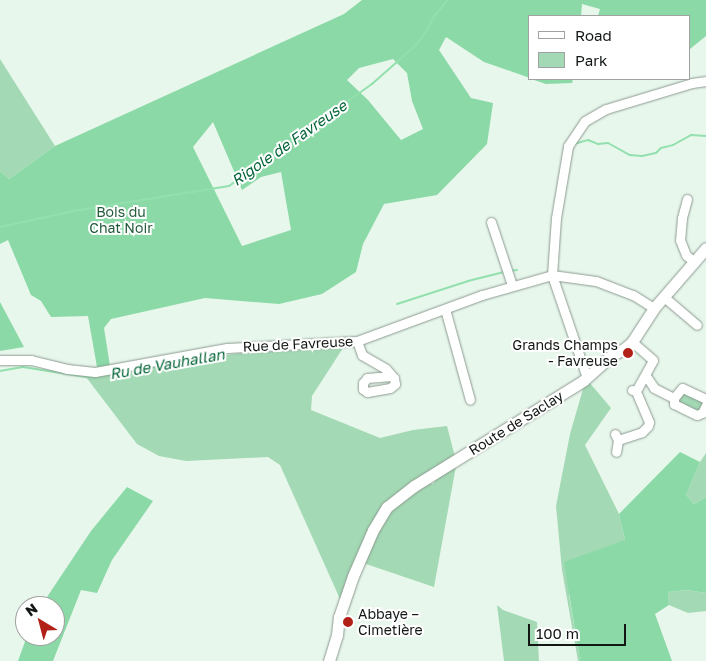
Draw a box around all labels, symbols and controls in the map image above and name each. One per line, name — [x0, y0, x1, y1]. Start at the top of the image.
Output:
legend — [528, 15, 691, 80]
text: Road — [575, 26, 612, 44]
text: Park — [575, 51, 607, 69]
water label: Rigole de Favreuse — [228, 96, 350, 190]
park label: Bois du Chat Noir — [89, 204, 153, 236]
street label: Rue de Favreuse — [242, 333, 354, 355]
place label: Grands Champs - Favreuse — [512, 337, 618, 370]
water label: Ru de Vauhallan — [108, 345, 226, 383]
marker: Grands Champs - Favreuse — [622, 347, 634, 359]
street label: Route de Saclay — [466, 387, 566, 459]
north arrow — [15, 596, 65, 646]
text: N — [22, 599, 41, 619]
place label: Abbaye – Cimetière — [358, 606, 423, 638]
scale bar — [531, 614, 628, 646]
marker: Abbaye – Cimetière — [342, 616, 354, 628]
text: 100 m — [536, 624, 579, 642]

